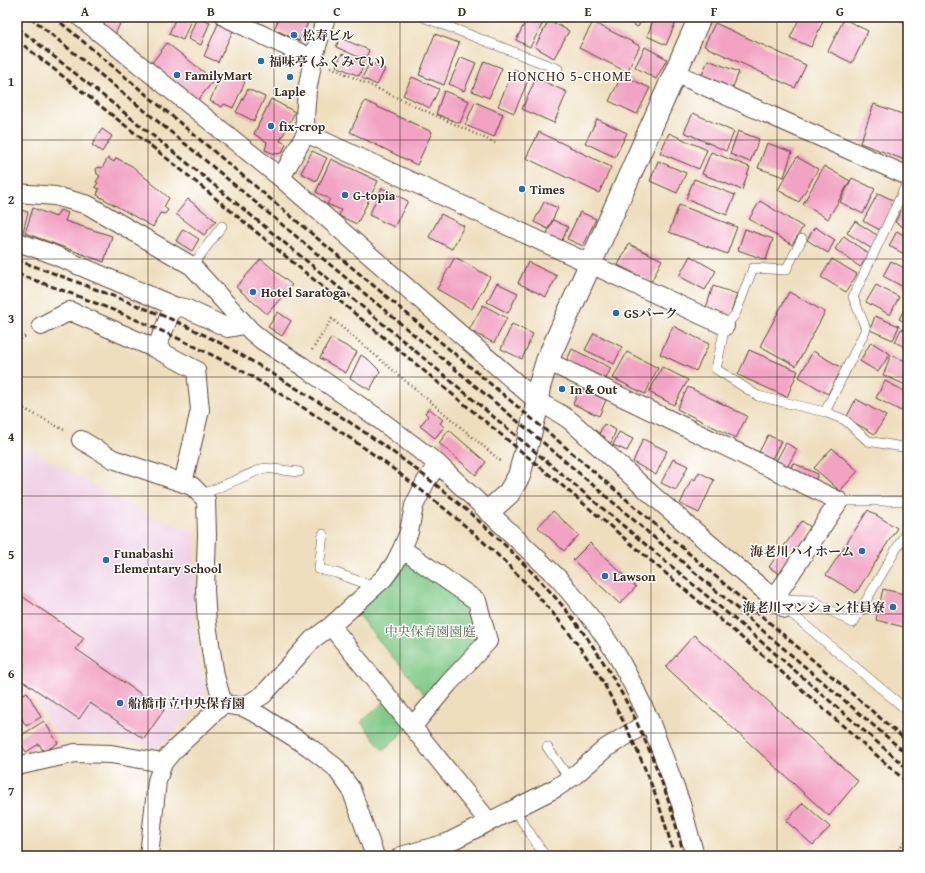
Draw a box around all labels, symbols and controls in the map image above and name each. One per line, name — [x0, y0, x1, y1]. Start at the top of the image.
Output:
text: A — [81, 2, 90, 21]
text: B — [207, 2, 215, 21]
text: C — [333, 2, 341, 21]
text: D — [458, 2, 466, 21]
text: E — [585, 2, 592, 21]
text: F — [711, 2, 718, 21]
text: G — [836, 2, 844, 21]
place label: 松寿ビル — [302, 26, 354, 45]
marker: 松寿ビル — [289, 30, 299, 40]
place label: 福味亭 (ふくみてい) — [269, 52, 385, 71]
marker: 福味亭 (ふくみてい) — [256, 56, 266, 66]
place label: FamilyMart — [185, 66, 253, 85]
district label: HONCHO 5-CHOME — [508, 66, 632, 86]
marker: FamilyMart — [172, 70, 182, 80]
text: 1 — [8, 72, 14, 91]
marker: Laple — [285, 72, 295, 82]
place label: Laple — [274, 82, 306, 101]
place label: fix-crop — [279, 117, 326, 136]
marker: fix-crop — [266, 121, 276, 131]
place label: Times — [530, 180, 565, 199]
marker: Times — [517, 184, 527, 194]
place label: G-topia — [353, 186, 396, 205]
text: 2 — [8, 190, 15, 209]
marker: G-topia — [340, 190, 350, 200]
place label: Hotel Saratoga — [261, 283, 347, 302]
marker: Hotel Saratoga — [248, 287, 258, 297]
place label: GSパーク — [624, 304, 678, 323]
marker: GSパーク — [611, 308, 621, 318]
text: 3 — [8, 309, 14, 328]
place label: In & Out — [570, 380, 618, 399]
marker: In & Out — [557, 384, 567, 394]
text: 4 — [8, 427, 15, 446]
place label: 海老川ハイホーム — [750, 542, 854, 561]
place label: Funabashi Elementary School — [114, 544, 222, 578]
text: 5 — [8, 545, 15, 564]
marker: 海老川ハイホーム — [857, 546, 867, 556]
marker: Funabashi Elementary School — [101, 555, 111, 565]
place label: Lawson — [613, 567, 656, 586]
marker: Lawson — [600, 571, 610, 581]
place label: 海老川マンション社員寮 — [743, 598, 885, 617]
marker: 海老川マンション社員寮 — [888, 602, 898, 612]
park label: 中央保育園園庭 — [384, 622, 476, 641]
text: 6 — [8, 664, 15, 683]
place label: 船橋市立中央保育園 — [128, 694, 245, 713]
marker: 船橋市立中央保育園 — [115, 698, 125, 708]
text: 7 — [8, 782, 15, 801]

